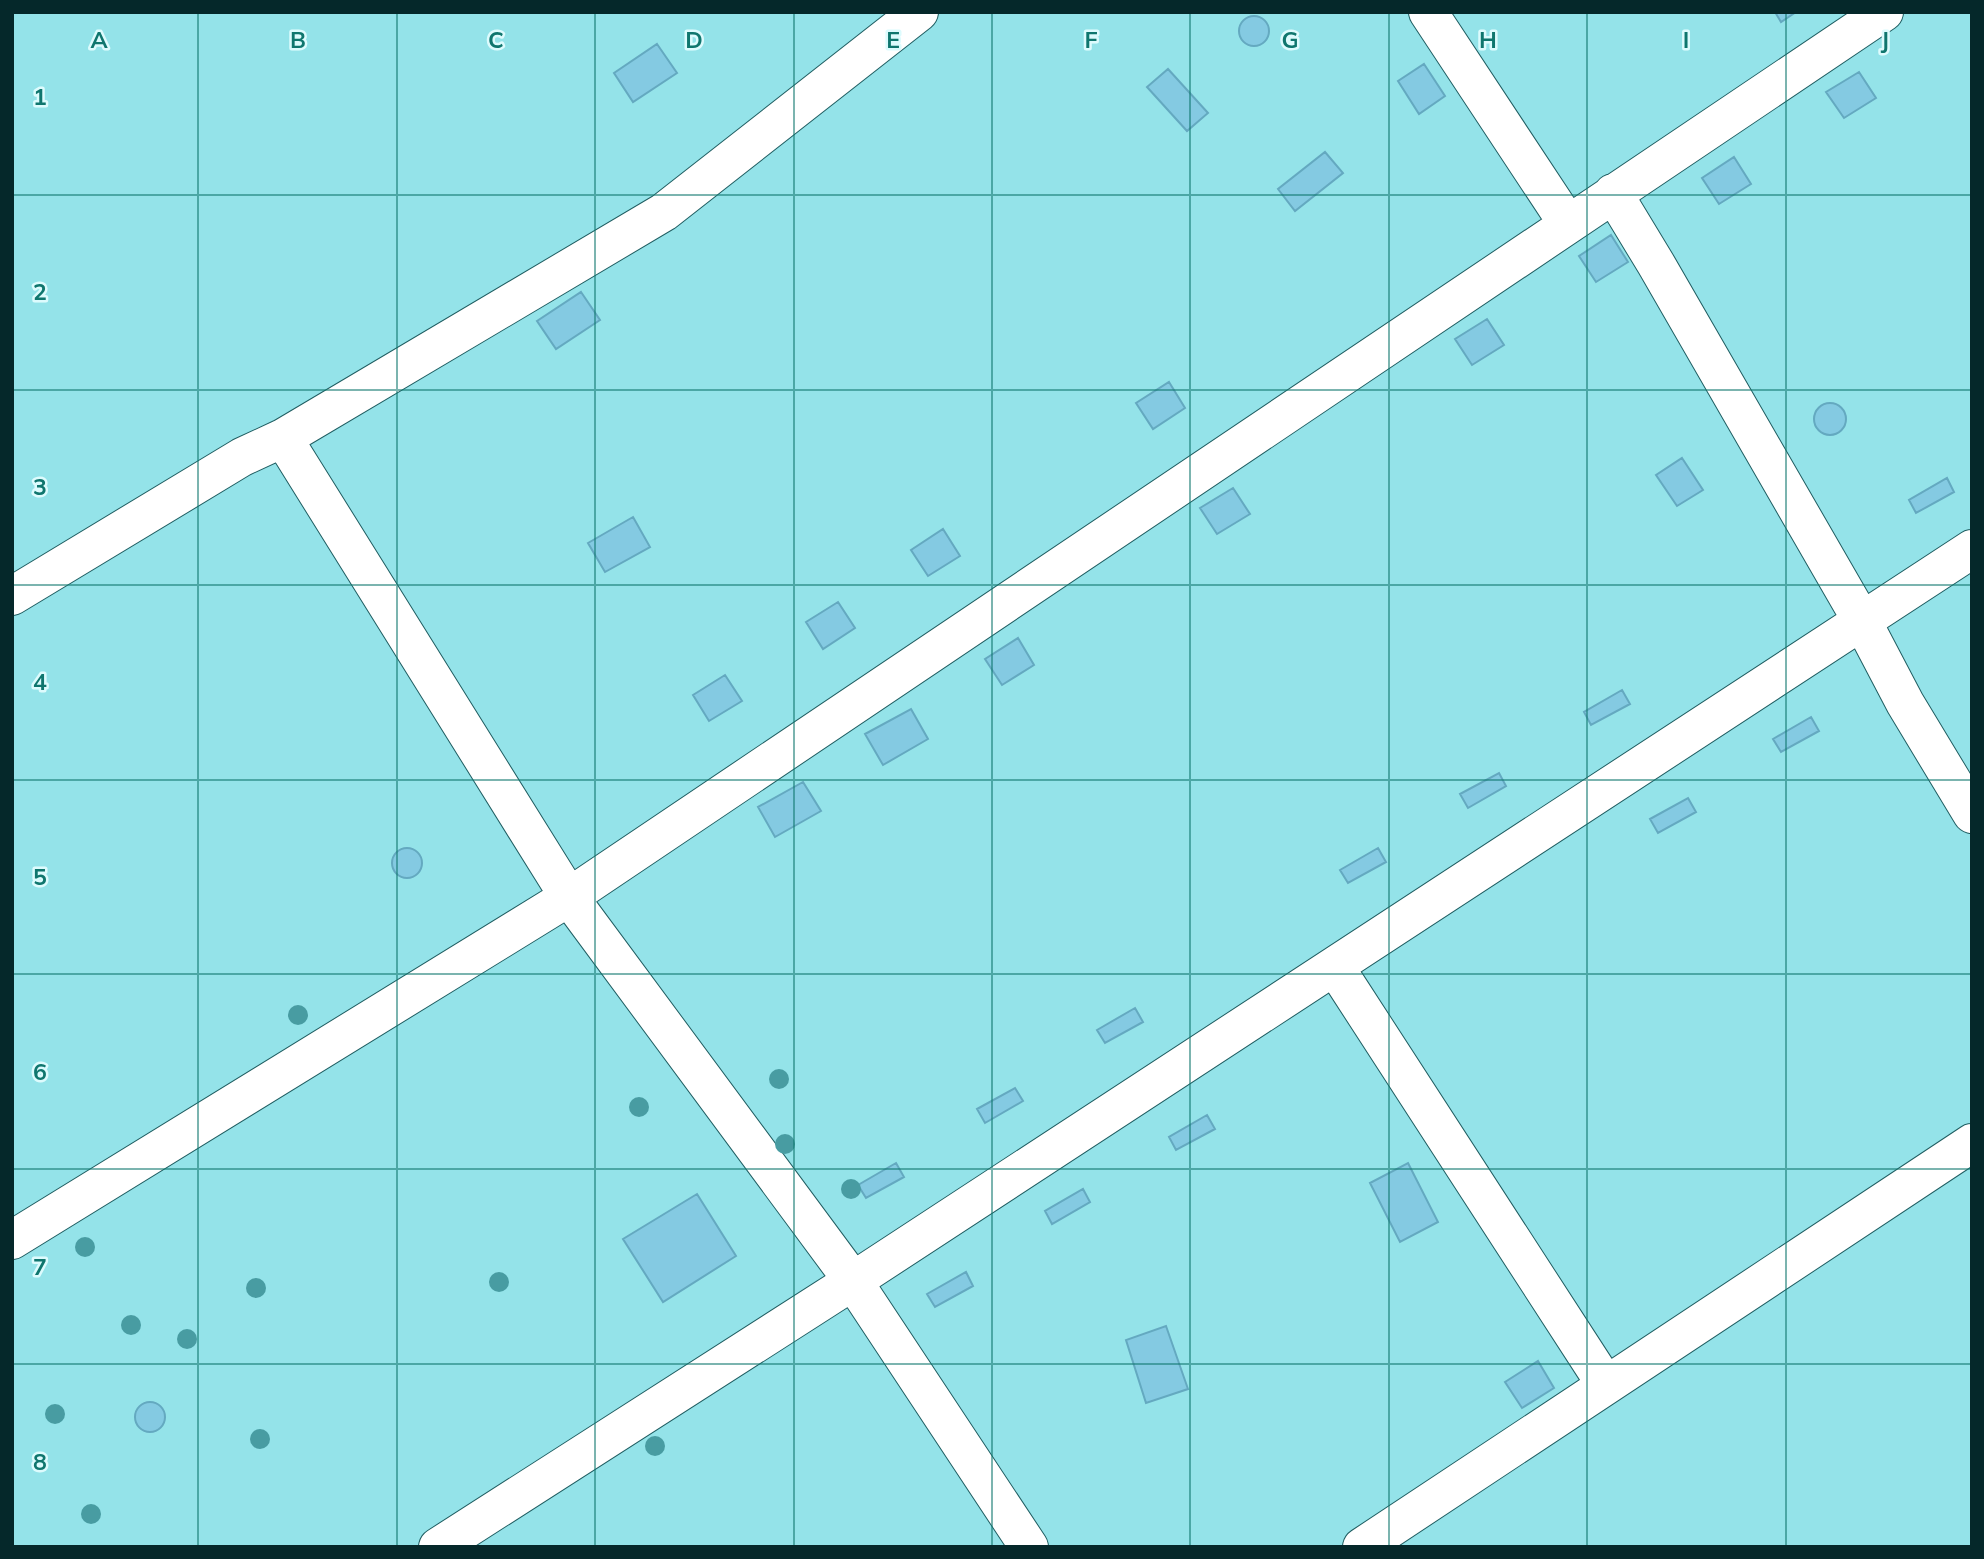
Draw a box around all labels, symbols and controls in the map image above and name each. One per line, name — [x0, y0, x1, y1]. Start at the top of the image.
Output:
text: A — [90, 25, 108, 54]
text: B — [290, 25, 306, 54]
text: C — [488, 25, 504, 54]
text: D — [685, 25, 703, 54]
text: E — [886, 25, 900, 54]
text: F — [1084, 25, 1098, 54]
text: G — [1281, 25, 1299, 54]
text: H — [1479, 25, 1497, 54]
text: I — [1683, 25, 1689, 54]
text: J — [1881, 25, 1889, 54]
text: 1 — [33, 82, 47, 111]
text: 2 — [33, 277, 47, 306]
text: 3 — [33, 472, 47, 501]
text: 4 — [33, 667, 47, 696]
text: 5 — [33, 862, 47, 891]
text: 6 — [33, 1057, 47, 1086]
text: 7 — [33, 1252, 47, 1281]
text: 8 — [33, 1447, 47, 1476]

